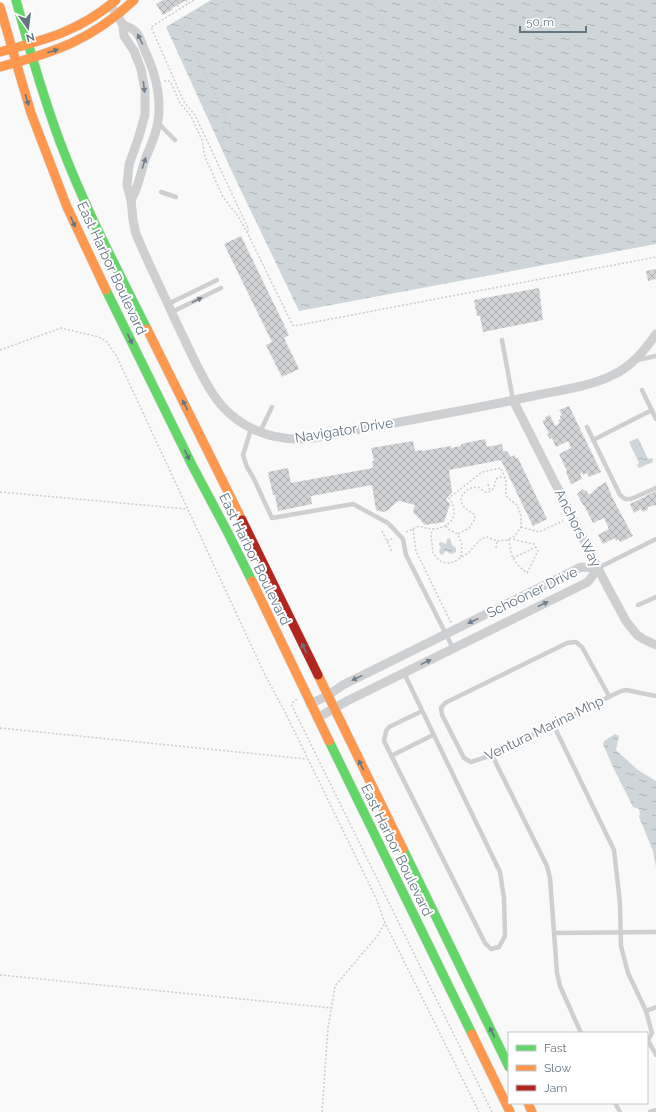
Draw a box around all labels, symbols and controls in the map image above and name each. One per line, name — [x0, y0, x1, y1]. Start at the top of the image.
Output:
north arrow — [8, 8, 48, 48]
scale bar — [520, 8, 586, 34]
text: 50 m — [526, 15, 554, 29]
text: N — [25, 30, 36, 45]
one-way arrow — [137, 33, 143, 45]
one-way arrow — [47, 48, 59, 54]
one-way arrow — [141, 81, 147, 93]
one-way arrow — [24, 94, 30, 106]
one-way arrow — [141, 157, 147, 169]
street label: East Harbor Boulevard — [74, 199, 150, 337]
one-way arrow — [70, 216, 76, 227]
one-way arrow — [191, 297, 202, 303]
one-way arrow — [127, 333, 133, 344]
one-way arrow — [182, 400, 188, 411]
street label: Navigator Drive — [294, 414, 394, 446]
one-way arrow — [184, 450, 190, 461]
street label: Anchors Way — [551, 486, 605, 570]
street label: East Harbor Boulevard — [216, 490, 294, 628]
street label: Schooner Drive — [484, 563, 580, 621]
one-way arrow — [537, 601, 549, 607]
one-way arrow — [468, 617, 479, 624]
one-way arrow — [301, 642, 307, 654]
one-way arrow — [421, 659, 432, 665]
one-way arrow — [351, 675, 363, 681]
street label: Ventura Marina Mhp — [482, 692, 606, 764]
one-way arrow — [358, 759, 364, 770]
street label: East Harbor Boulevard — [358, 781, 436, 919]
one-way arrow — [489, 1027, 495, 1038]
legend — [508, 1032, 648, 1104]
text: Fast — [544, 1041, 567, 1055]
text: Slow — [544, 1061, 571, 1075]
text: Jam — [544, 1081, 567, 1095]

